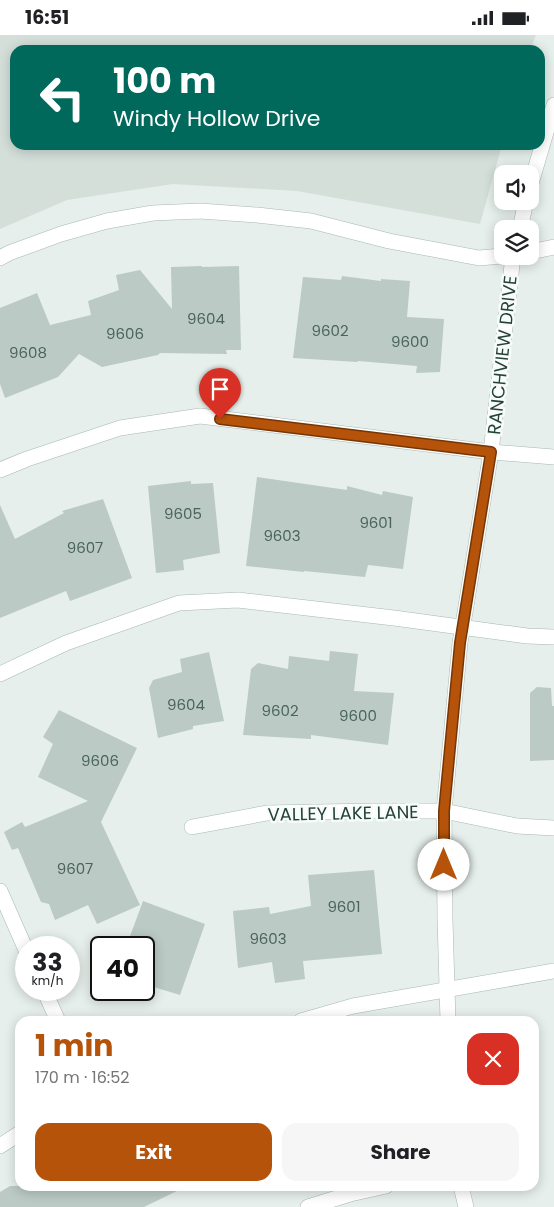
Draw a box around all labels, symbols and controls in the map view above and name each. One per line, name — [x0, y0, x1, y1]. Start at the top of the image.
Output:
text: 16:51 — [25, 4, 69, 31]
text: 100 m — [113, 56, 216, 105]
icon: left — [30, 65, 95, 130]
text: Windy Hollow Drive — [113, 103, 320, 134]
map controls — [494, 165, 539, 265]
button: sound — [494, 165, 539, 210]
button: layers — [494, 220, 539, 265]
street label: RANCHVIEW DRIVE — [481, 274, 523, 436]
house number: 9604 — [187, 308, 225, 329]
house number: 9602 — [311, 320, 349, 341]
house number: 9606 — [106, 323, 144, 344]
house number: 9600 — [391, 331, 429, 352]
house number: 9608 — [9, 342, 47, 363]
pin — [199, 368, 241, 419]
icon: arrive — [206, 375, 234, 403]
house number: 9605 — [164, 503, 202, 524]
house number: 9601 — [359, 512, 393, 533]
house number: 9603 — [263, 525, 301, 546]
house number: 9607 — [67, 537, 103, 558]
house number: 9604 — [167, 694, 205, 715]
house number: 9602 — [261, 700, 299, 721]
house number: 9600 — [339, 705, 377, 726]
house number: 9606 — [81, 750, 119, 771]
street label: VALLEY LAKE LANE — [267, 799, 419, 827]
position arrow — [417, 838, 469, 890]
house number: 9607 — [57, 858, 93, 879]
house number: 9601 — [327, 896, 361, 917]
house number: 9603 — [249, 928, 287, 949]
speed limit sign: 40 — [90, 936, 155, 1001]
text: 33 — [32, 945, 63, 980]
text: km/h — [32, 972, 63, 989]
text: 1 min — [35, 1024, 113, 1067]
button: close — [467, 1033, 519, 1085]
text: 170 m · 16:52 — [35, 1066, 130, 1089]
button: Exit — [35, 1123, 272, 1181]
button: Share — [282, 1123, 519, 1181]

